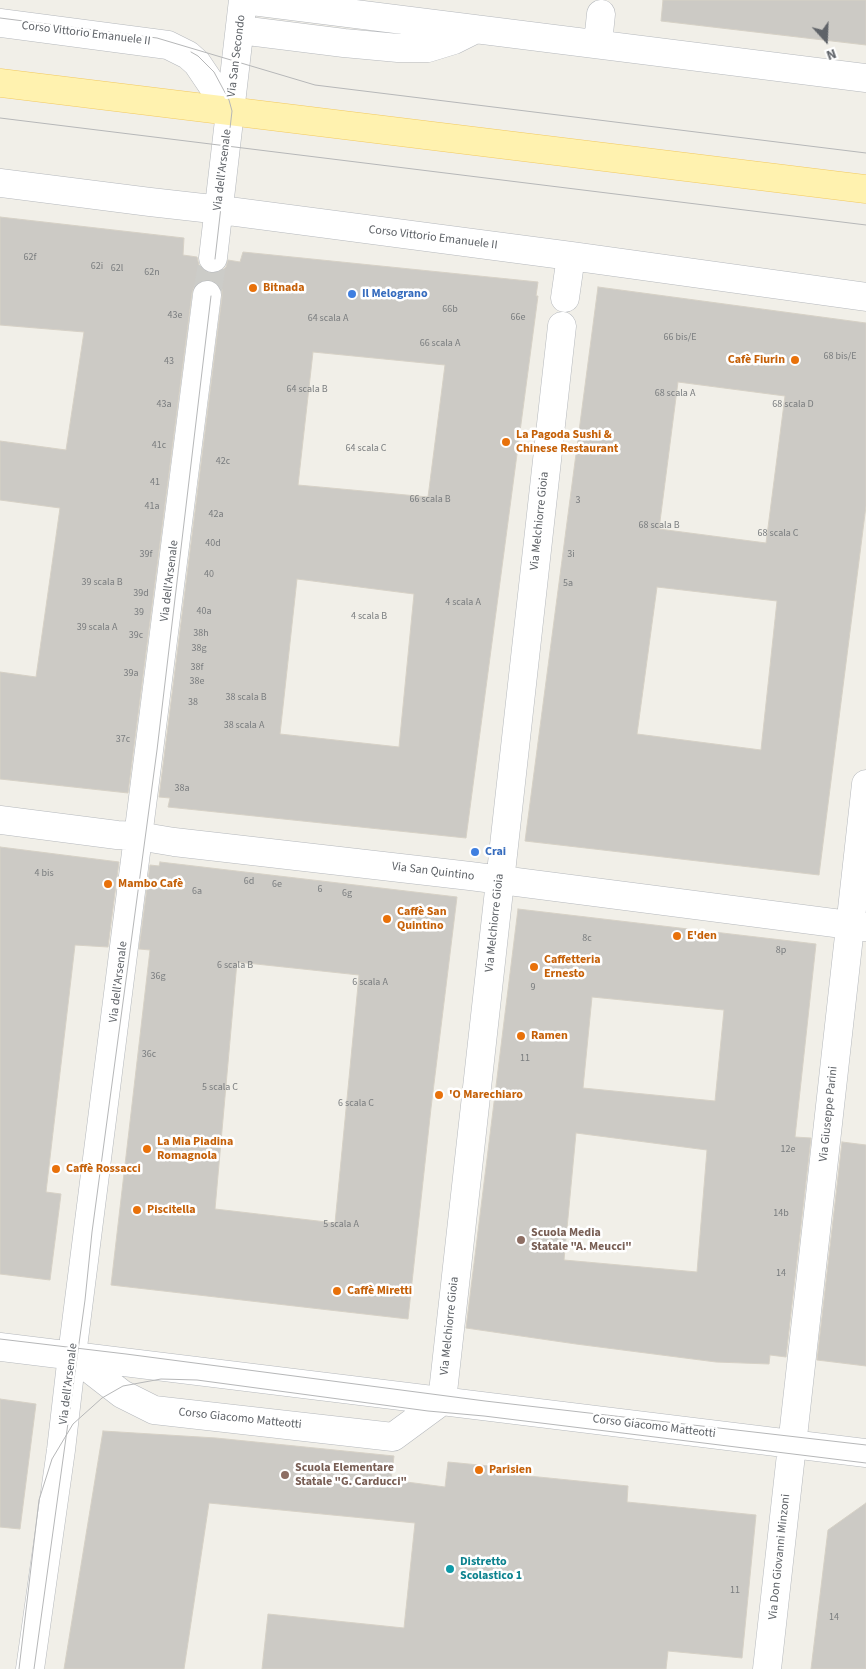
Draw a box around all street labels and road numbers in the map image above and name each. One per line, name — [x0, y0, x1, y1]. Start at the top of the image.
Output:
street label: Via San Secondo — [225, 14, 249, 98]
street label: Corso Vittorio Emanuele II — [21, 19, 151, 49]
street label: Via dell'Arsenale — [211, 128, 235, 212]
street label: Corso Vittorio Emanuele II — [368, 223, 498, 253]
street label: Via Melchiorre Gioia — [528, 471, 552, 571]
street label: Via dell'Arsenale — [158, 539, 182, 623]
street label: Via San Quintino — [391, 860, 475, 884]
street label: Via Melchiorre Gioia — [483, 873, 507, 973]
street label: Via dell'Arsenale — [107, 940, 131, 1024]
street label: Via Giuseppe Parini — [817, 1065, 841, 1163]
street label: Via Melchiorre Gioia — [438, 1276, 462, 1376]
street label: Via dell'Arsenale — [57, 1342, 81, 1426]
street label: Corso Giacomo Matteotti — [178, 1405, 302, 1433]
street label: Corso Giacomo Matteotti — [592, 1412, 716, 1442]
street label: Via Don Giovanni Minzoni — [766, 1493, 794, 1621]

